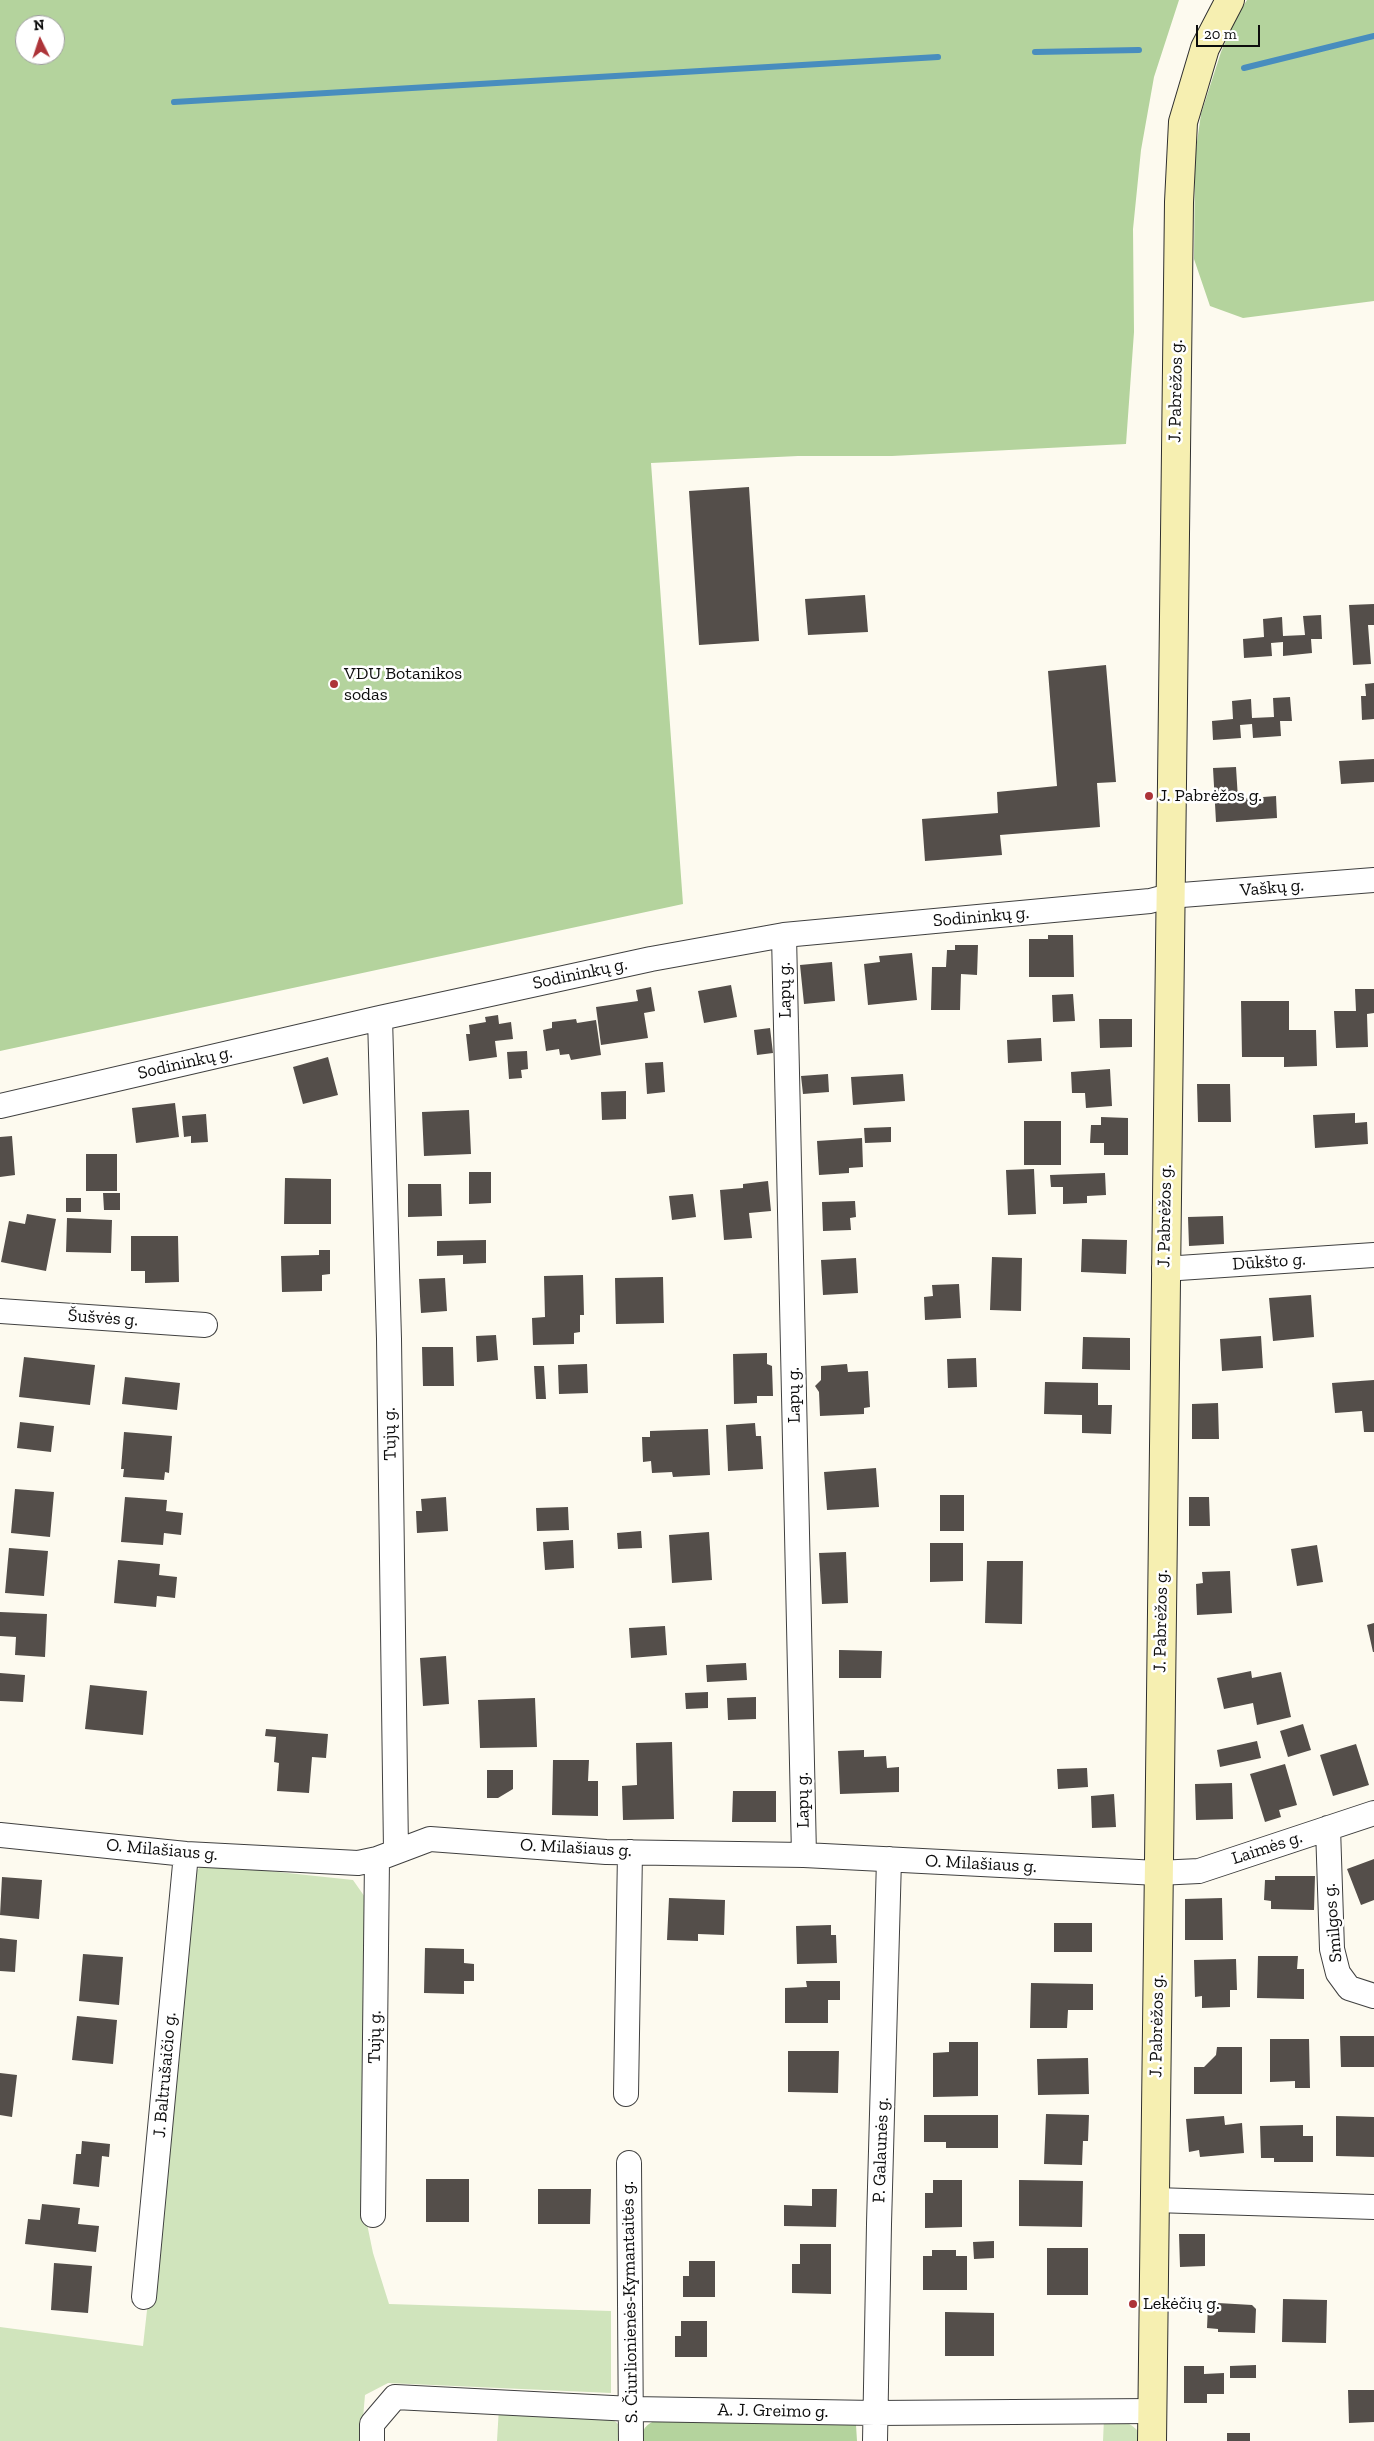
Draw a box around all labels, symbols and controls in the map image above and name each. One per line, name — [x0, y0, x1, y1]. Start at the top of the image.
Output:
north arrow — [15, 15, 65, 65]
scale bar — [1199, 15, 1263, 47]
text: N — [33, 17, 45, 34]
text: 20 m — [1204, 25, 1237, 43]
street label: J. Pabrėžos g. — [1164, 339, 1188, 443]
place label: VDU Botanikos sodas — [344, 663, 462, 706]
marker: VDU Botanikos sodas — [328, 678, 340, 690]
place label: J. Pabrėžos g. — [1159, 785, 1262, 807]
marker: J. Pabrėžos g. — [1143, 790, 1155, 802]
street label: Vaškų g. — [1239, 874, 1305, 902]
street label: Sodininkų g. — [932, 902, 1030, 932]
street label: Sodininkų g. — [531, 953, 629, 995]
street label: Lapų g. — [774, 962, 796, 1018]
street label: Sodininkų g. — [136, 1042, 234, 1084]
street label: J. Pabrėžos g. — [1153, 1164, 1177, 1268]
street label: Dūkšto g. — [1232, 1249, 1306, 1275]
street label: Šušvės g. — [67, 1305, 139, 1331]
street label: Lapų g. — [783, 1367, 805, 1423]
street label: Tujų g. — [379, 1407, 401, 1461]
street label: J. Pabrėžos g. — [1149, 1569, 1173, 1673]
street label: Lapų g. — [792, 1772, 814, 1828]
street label: Laimės g. — [1229, 1826, 1305, 1870]
street label: O. Milašiaus g. — [105, 1834, 219, 1866]
street label: O. Milašiaus g. — [520, 1834, 632, 1862]
street label: O. Milašiaus g. — [925, 1850, 1037, 1878]
street label: Smilgos g. — [1319, 1883, 1347, 1963]
street label: J. Pabrėžos g. — [1145, 1974, 1169, 2078]
street label: Tujų g. — [364, 2010, 386, 2064]
street label: J. Baltrušaičio g. — [149, 2011, 181, 2139]
street label: P. Galaunės g. — [868, 2097, 894, 2203]
street label: S. Čiurlionienės-Kymantaitės g. — [617, 2181, 643, 2423]
place label: Lekėčių g. — [1143, 2293, 1220, 2315]
marker: Lekėčių g. — [1127, 2298, 1139, 2310]
street label: A. J. Greimo g. — [717, 2399, 829, 2423]

